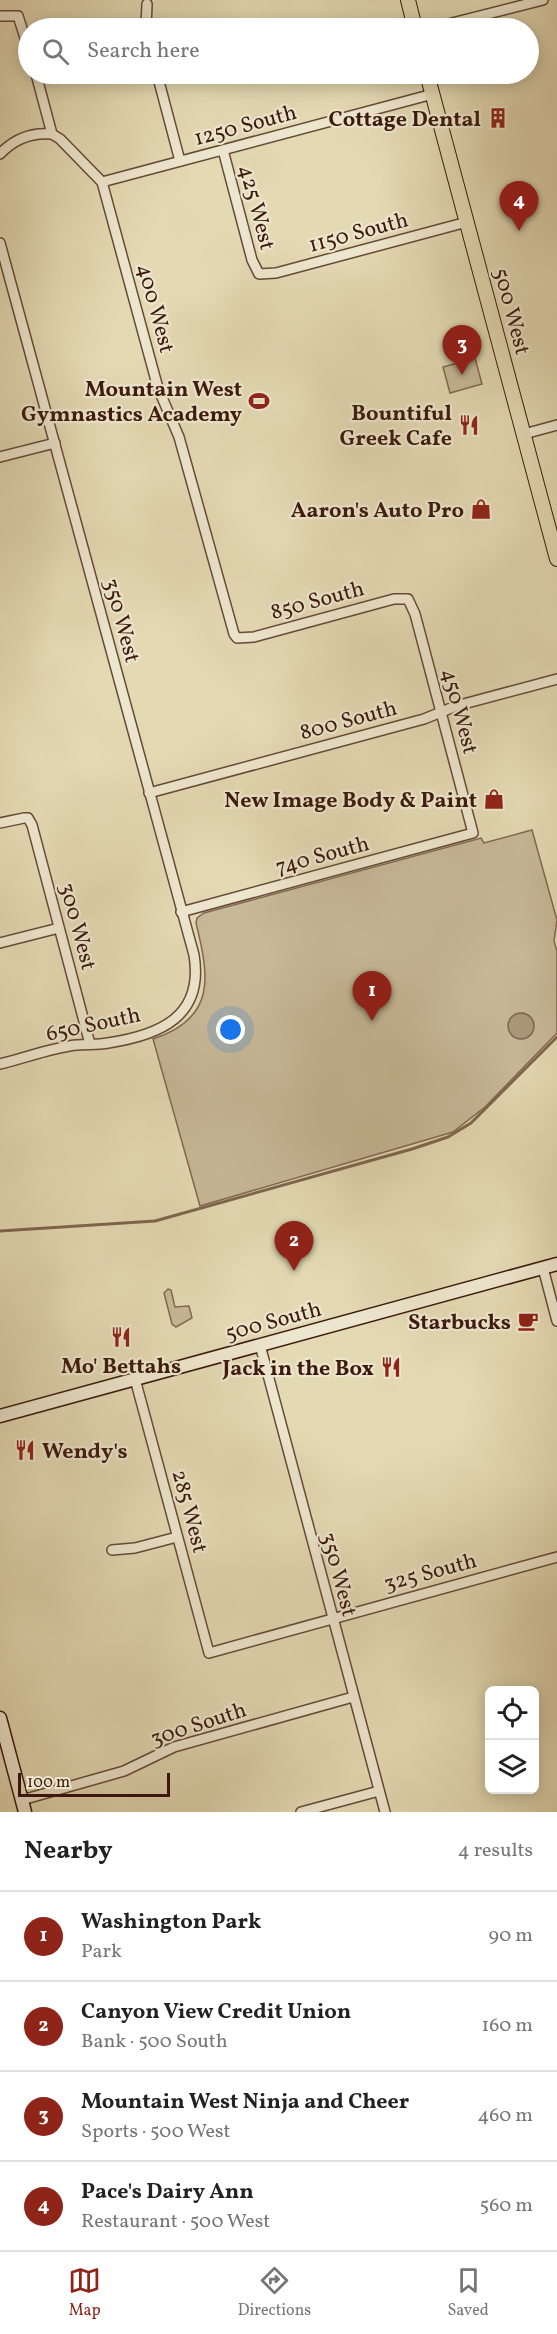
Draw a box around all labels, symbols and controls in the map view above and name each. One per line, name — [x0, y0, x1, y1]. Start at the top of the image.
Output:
search box — [18, 18, 539, 84]
icon: search — [39, 35, 72, 68]
text: Search here — [87, 36, 200, 67]
street label: 1250 South — [191, 98, 300, 155]
place label: Cottage Dental — [329, 105, 481, 136]
building icon: Cottage Dental — [486, 106, 510, 130]
street label: 425 West — [229, 162, 282, 254]
pin: 4 — [500, 182, 538, 231]
street label: 1150 South — [305, 205, 412, 262]
street label: 400 West — [128, 261, 181, 357]
street label: 500 West — [484, 265, 537, 359]
pin: 3 — [442, 326, 482, 375]
place label: Mountain West Gymnastics Academy — [21, 375, 243, 431]
sports icon: Mountain West Gymnastics Academy — [247, 389, 271, 413]
place label: Bountiful Greek Cafe — [340, 399, 452, 455]
restaurant icon: Bountiful Greek Cafe — [457, 413, 481, 437]
place label: Aaron's Auto Pro — [291, 496, 464, 527]
shop icon: Aaron's Auto Pro — [469, 497, 493, 521]
street label: 850 South — [267, 574, 368, 629]
street label: 350 West — [94, 575, 147, 667]
street label: 450 West — [432, 665, 485, 758]
street label: 800 South — [297, 694, 401, 749]
place label: New Image Body & Paint — [224, 786, 477, 817]
shop icon: New Image Body & Paint — [482, 787, 506, 811]
street label: 740 South — [272, 829, 373, 884]
street label: 300 West — [50, 879, 103, 974]
pin: 1 — [352, 972, 392, 1021]
street label: 650 South — [43, 1000, 144, 1051]
your location — [216, 1015, 245, 1044]
pin: 2 — [274, 1222, 314, 1271]
street label: 500 South — [222, 1295, 325, 1350]
place label: Starbucks — [408, 1308, 511, 1339]
cafe icon: Starbucks — [516, 1309, 540, 1333]
restaurant icon: Mo' Bettahs — [109, 1325, 133, 1349]
place label: Mo' Bettahs — [61, 1352, 181, 1383]
place label: Jack in the Box — [221, 1354, 374, 1385]
restaurant icon: Jack in the Box — [379, 1355, 403, 1379]
place label: Wendy's — [42, 1437, 128, 1468]
restaurant icon: Wendy's — [13, 1438, 37, 1462]
street label: 285 West — [163, 1467, 215, 1557]
street label: 350 West — [311, 1529, 364, 1621]
street label: 325 South — [381, 1546, 481, 1601]
map controls — [485, 1686, 539, 1794]
button: locate — [485, 1686, 539, 1740]
street label: 300 South — [147, 1695, 251, 1755]
button: layers — [485, 1740, 539, 1794]
scale bar — [18, 1770, 170, 1798]
text: 100 m — [27, 1772, 70, 1794]
text: Nearby — [24, 1833, 113, 1869]
text: 4 results — [458, 1837, 533, 1865]
text: Washington Park — [81, 1907, 261, 1938]
text: 1 — [39, 1922, 48, 1950]
text: 90 m — [489, 1922, 533, 1950]
text: Park — [81, 1938, 122, 1966]
text: Canyon View Credit Union — [81, 1997, 351, 2028]
text: 2 — [38, 2012, 49, 2040]
text: 160 m — [481, 2012, 533, 2040]
text: Bank · 500 South — [81, 2028, 228, 2056]
text: Mountain West Ninja and Cheer — [81, 2087, 409, 2118]
text: 3 — [38, 2102, 49, 2130]
text: 460 m — [477, 2102, 533, 2130]
text: Sports · 500 West — [81, 2118, 231, 2146]
text: Pace's Dairy Ann — [81, 2177, 254, 2208]
text: 4 — [37, 2192, 50, 2220]
text: 560 m — [480, 2192, 533, 2220]
text: Restaurant · 500 West — [81, 2208, 270, 2236]
tab: Map — [68, 2264, 101, 2322]
tab: Directions — [238, 2264, 311, 2322]
tab: Saved — [448, 2264, 489, 2322]

